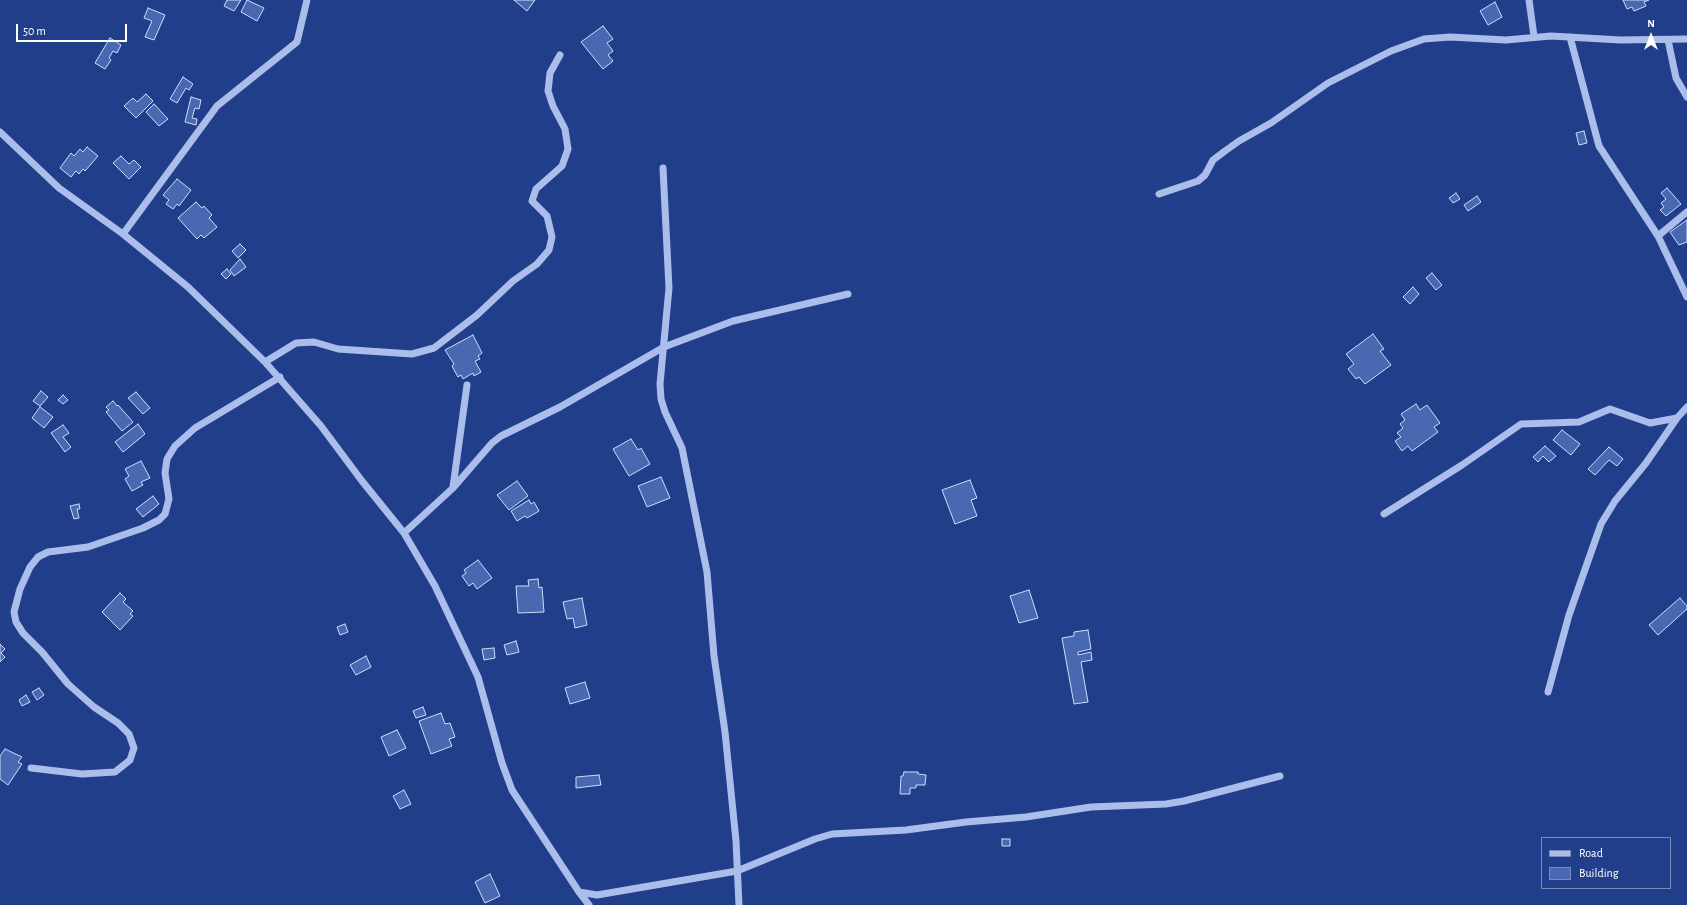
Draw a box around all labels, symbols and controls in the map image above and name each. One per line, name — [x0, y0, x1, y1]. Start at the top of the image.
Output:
scale bar — [18, 16, 129, 42]
north arrow — [1631, 16, 1671, 56]
text: N — [1647, 18, 1655, 29]
text: 50 m — [23, 25, 46, 37]
legend — [1541, 837, 1671, 889]
text: Road — [1579, 847, 1603, 859]
text: Building — [1579, 867, 1619, 879]

